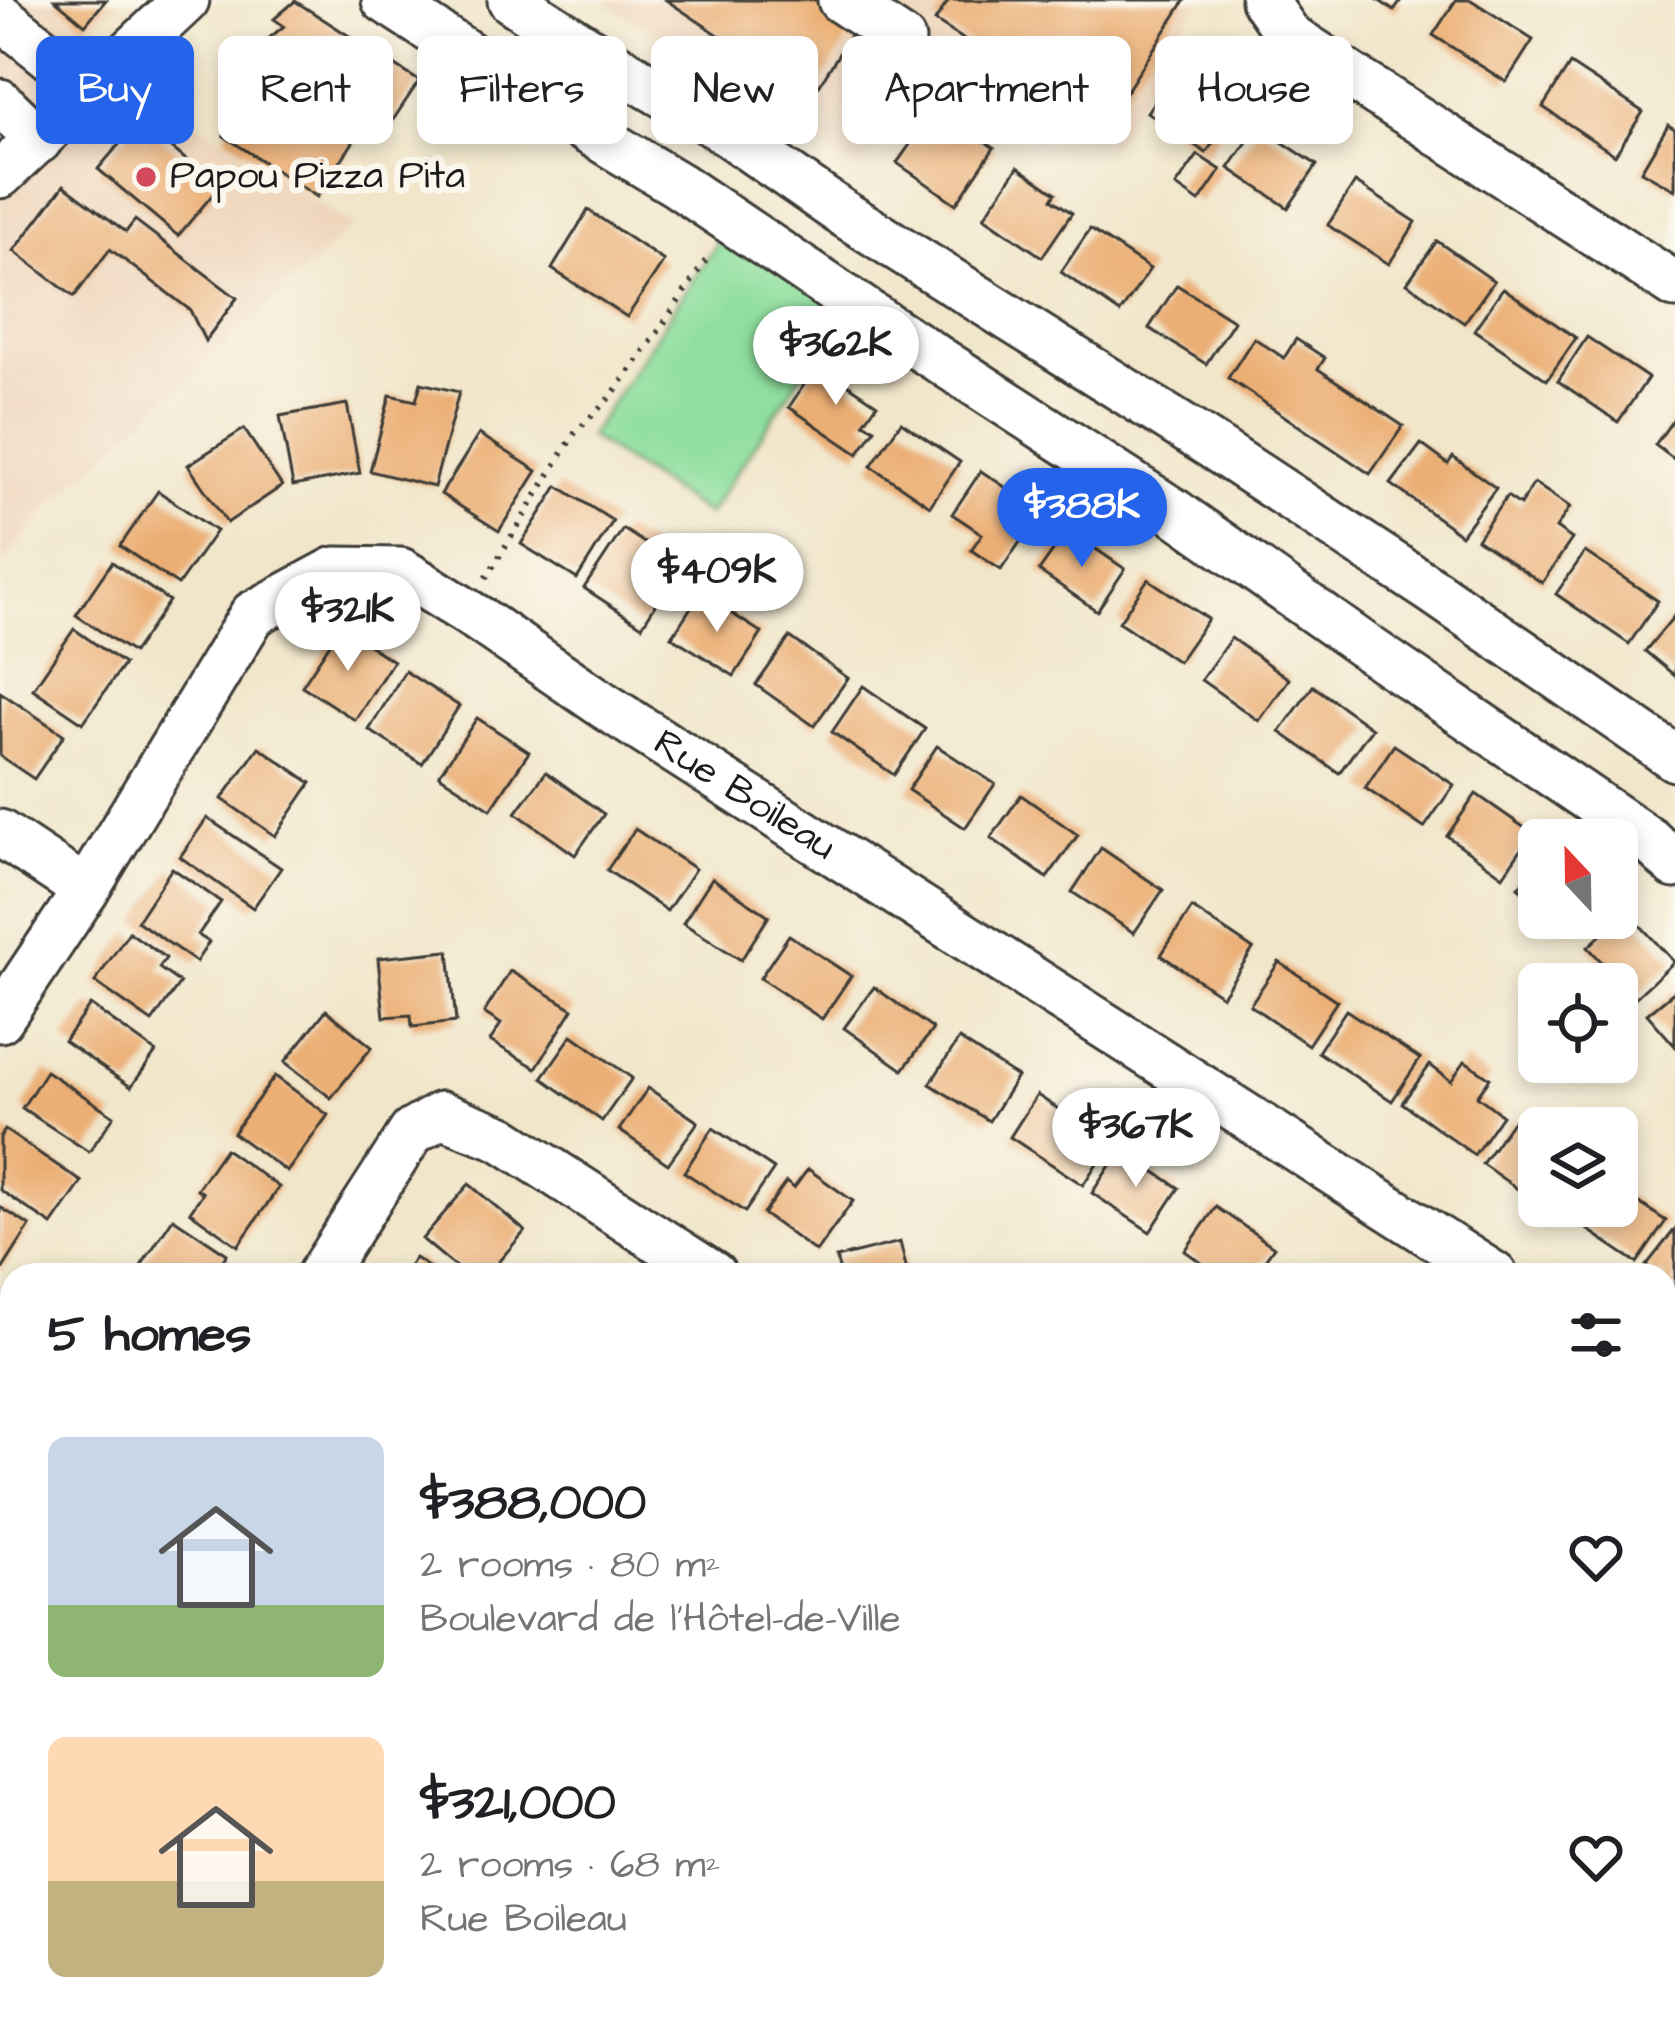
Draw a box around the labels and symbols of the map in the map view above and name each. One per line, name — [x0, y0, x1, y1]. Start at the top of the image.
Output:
place label: Papou Pizza Pita — [170, 150, 465, 204]
marker: Papou Pizza Pita — [133, 164, 159, 190]
pin: $362K — [752, 306, 920, 408]
pin: $388K — [998, 468, 1166, 570]
pin: $409K — [633, 533, 801, 635]
pin: $321K — [264, 572, 432, 674]
street label: Rue Boileau — [643, 717, 846, 874]
north arrow — [1518, 819, 1638, 939]
pin: $367K — [1052, 1088, 1220, 1190]

